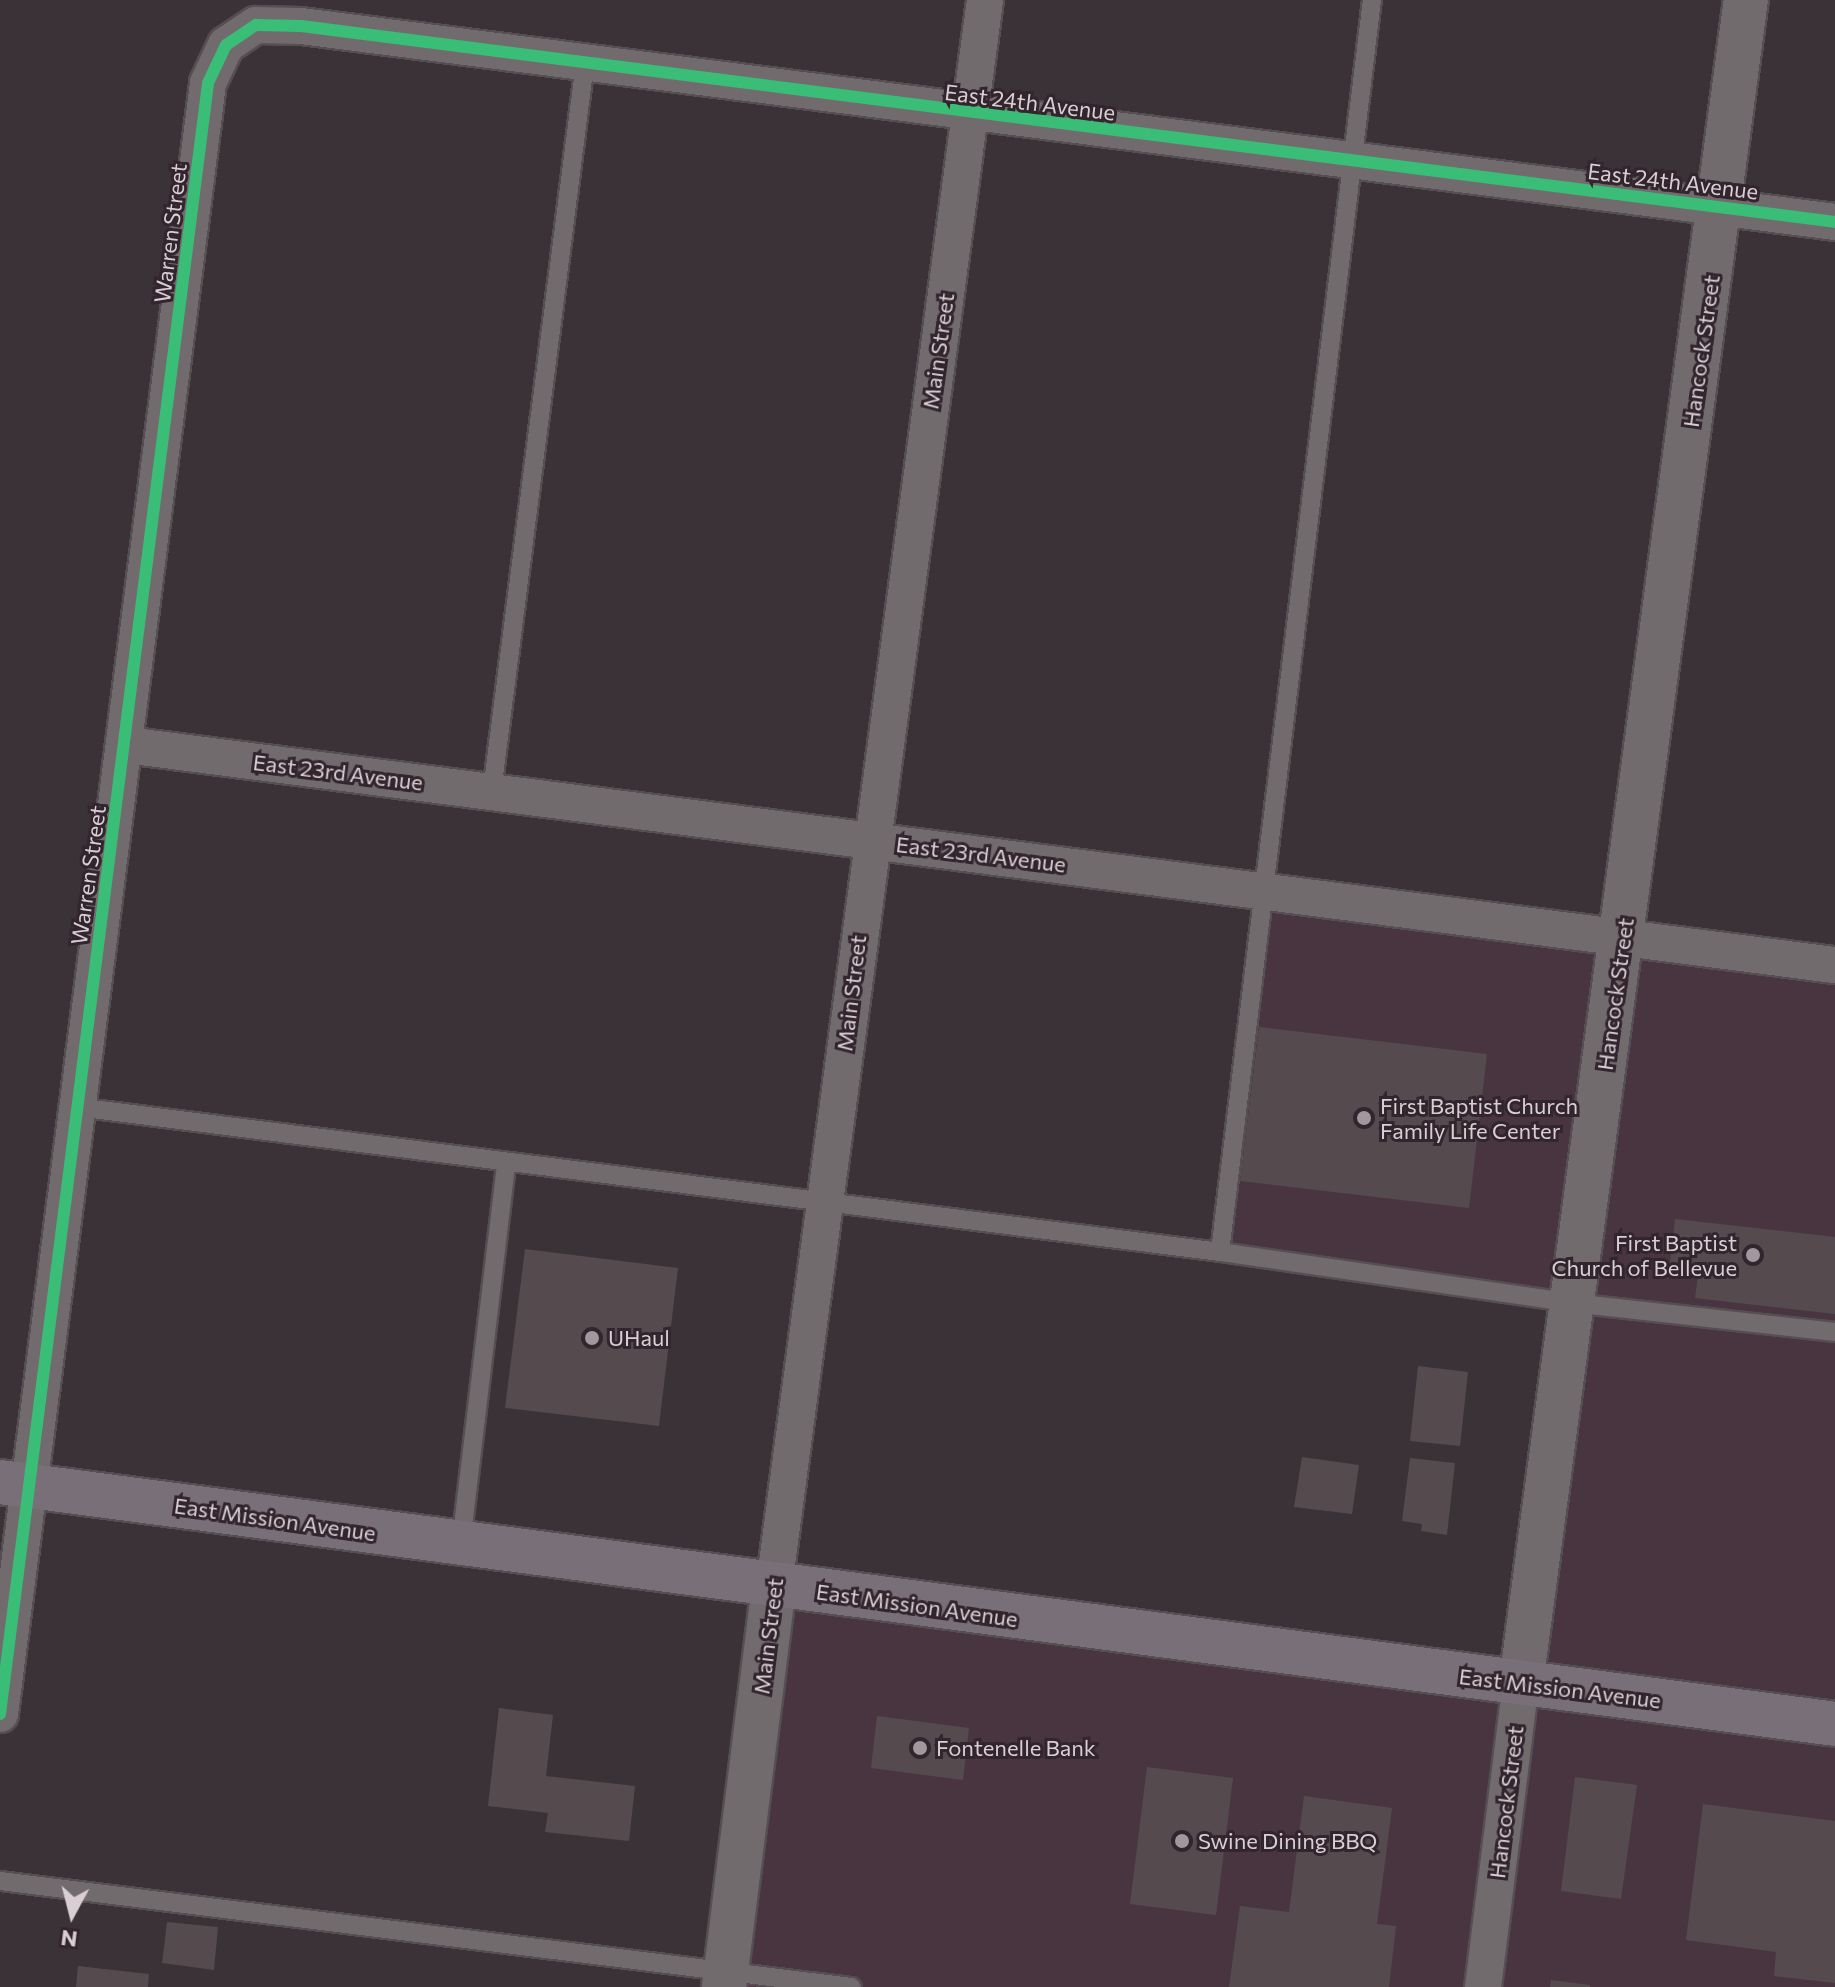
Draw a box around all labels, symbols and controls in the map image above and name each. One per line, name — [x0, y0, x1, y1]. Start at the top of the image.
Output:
street label: East 24th Avenue — [943, 78, 1117, 126]
street label: East 24th Avenue — [1586, 157, 1760, 205]
street label: Warren Street — [148, 162, 192, 304]
street label: Hancock Street — [1677, 273, 1725, 429]
street label: Main Street — [917, 291, 959, 411]
street label: East 23rd Avenue — [251, 748, 425, 796]
street label: Warren Street — [65, 804, 111, 946]
street label: East 23rd Avenue — [894, 830, 1068, 878]
street label: Hancock Street — [1591, 916, 1639, 1072]
street label: Main Street — [831, 933, 871, 1053]
place label: First Baptist Church Family Life Center — [1380, 1092, 1578, 1144]
marker: First Baptist Church Family Life Center — [1355, 1109, 1373, 1127]
place label: First Baptist Church of Bellevue — [1552, 1229, 1737, 1280]
marker: First Baptist Church of Bellevue — [1744, 1246, 1762, 1264]
place label: UHaul — [608, 1325, 670, 1351]
marker: UHaul — [583, 1329, 601, 1347]
street label: East Mission Avenue — [172, 1492, 378, 1546]
street label: Main Street — [748, 1576, 788, 1696]
street label: East Mission Avenue — [814, 1578, 1020, 1632]
street label: East Mission Avenue — [1457, 1663, 1663, 1713]
street label: Hancock Street — [1484, 1724, 1528, 1880]
place label: Fontenelle Bank — [936, 1735, 1096, 1761]
marker: Fontenelle Bank — [911, 1739, 929, 1757]
place label: Swine Dining BBQ — [1198, 1828, 1377, 1854]
marker: Swine Dining BBQ — [1173, 1832, 1191, 1850]
north arrow — [32, 1875, 112, 1955]
text: N — [59, 1925, 79, 1954]

